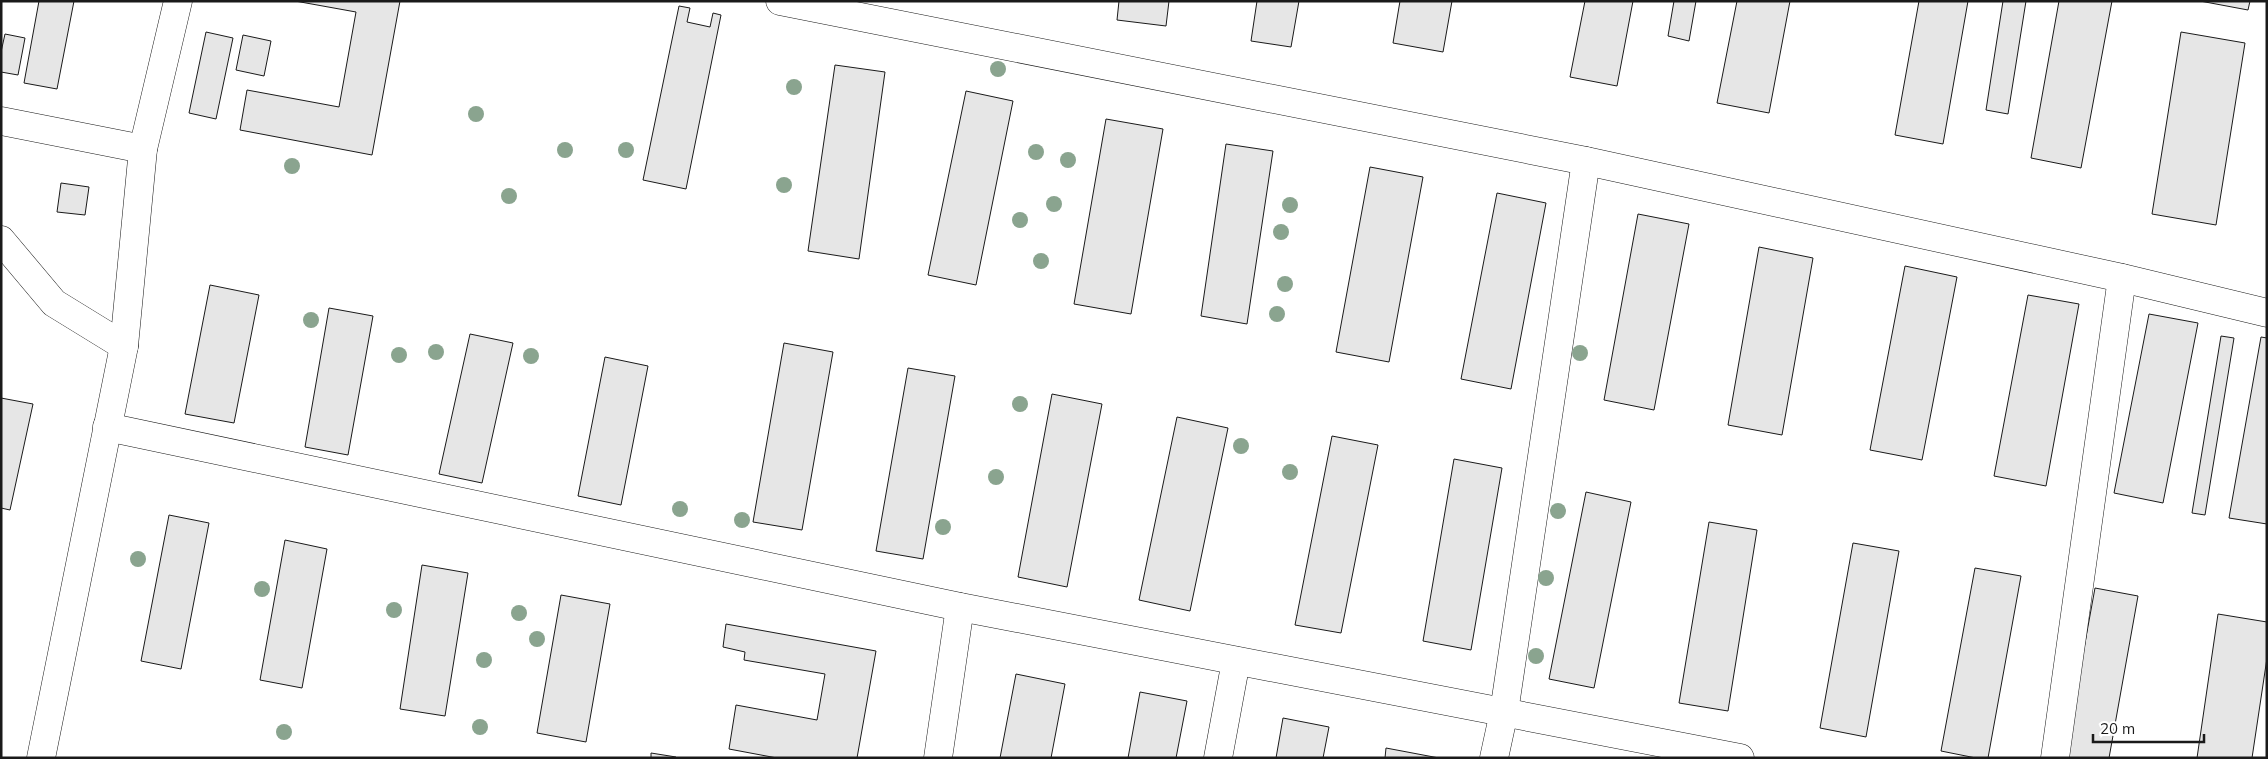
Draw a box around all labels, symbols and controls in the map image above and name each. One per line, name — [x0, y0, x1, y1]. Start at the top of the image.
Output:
scale bar — [2093, 712, 2204, 744]
text: 20 m — [2100, 719, 2135, 738]

